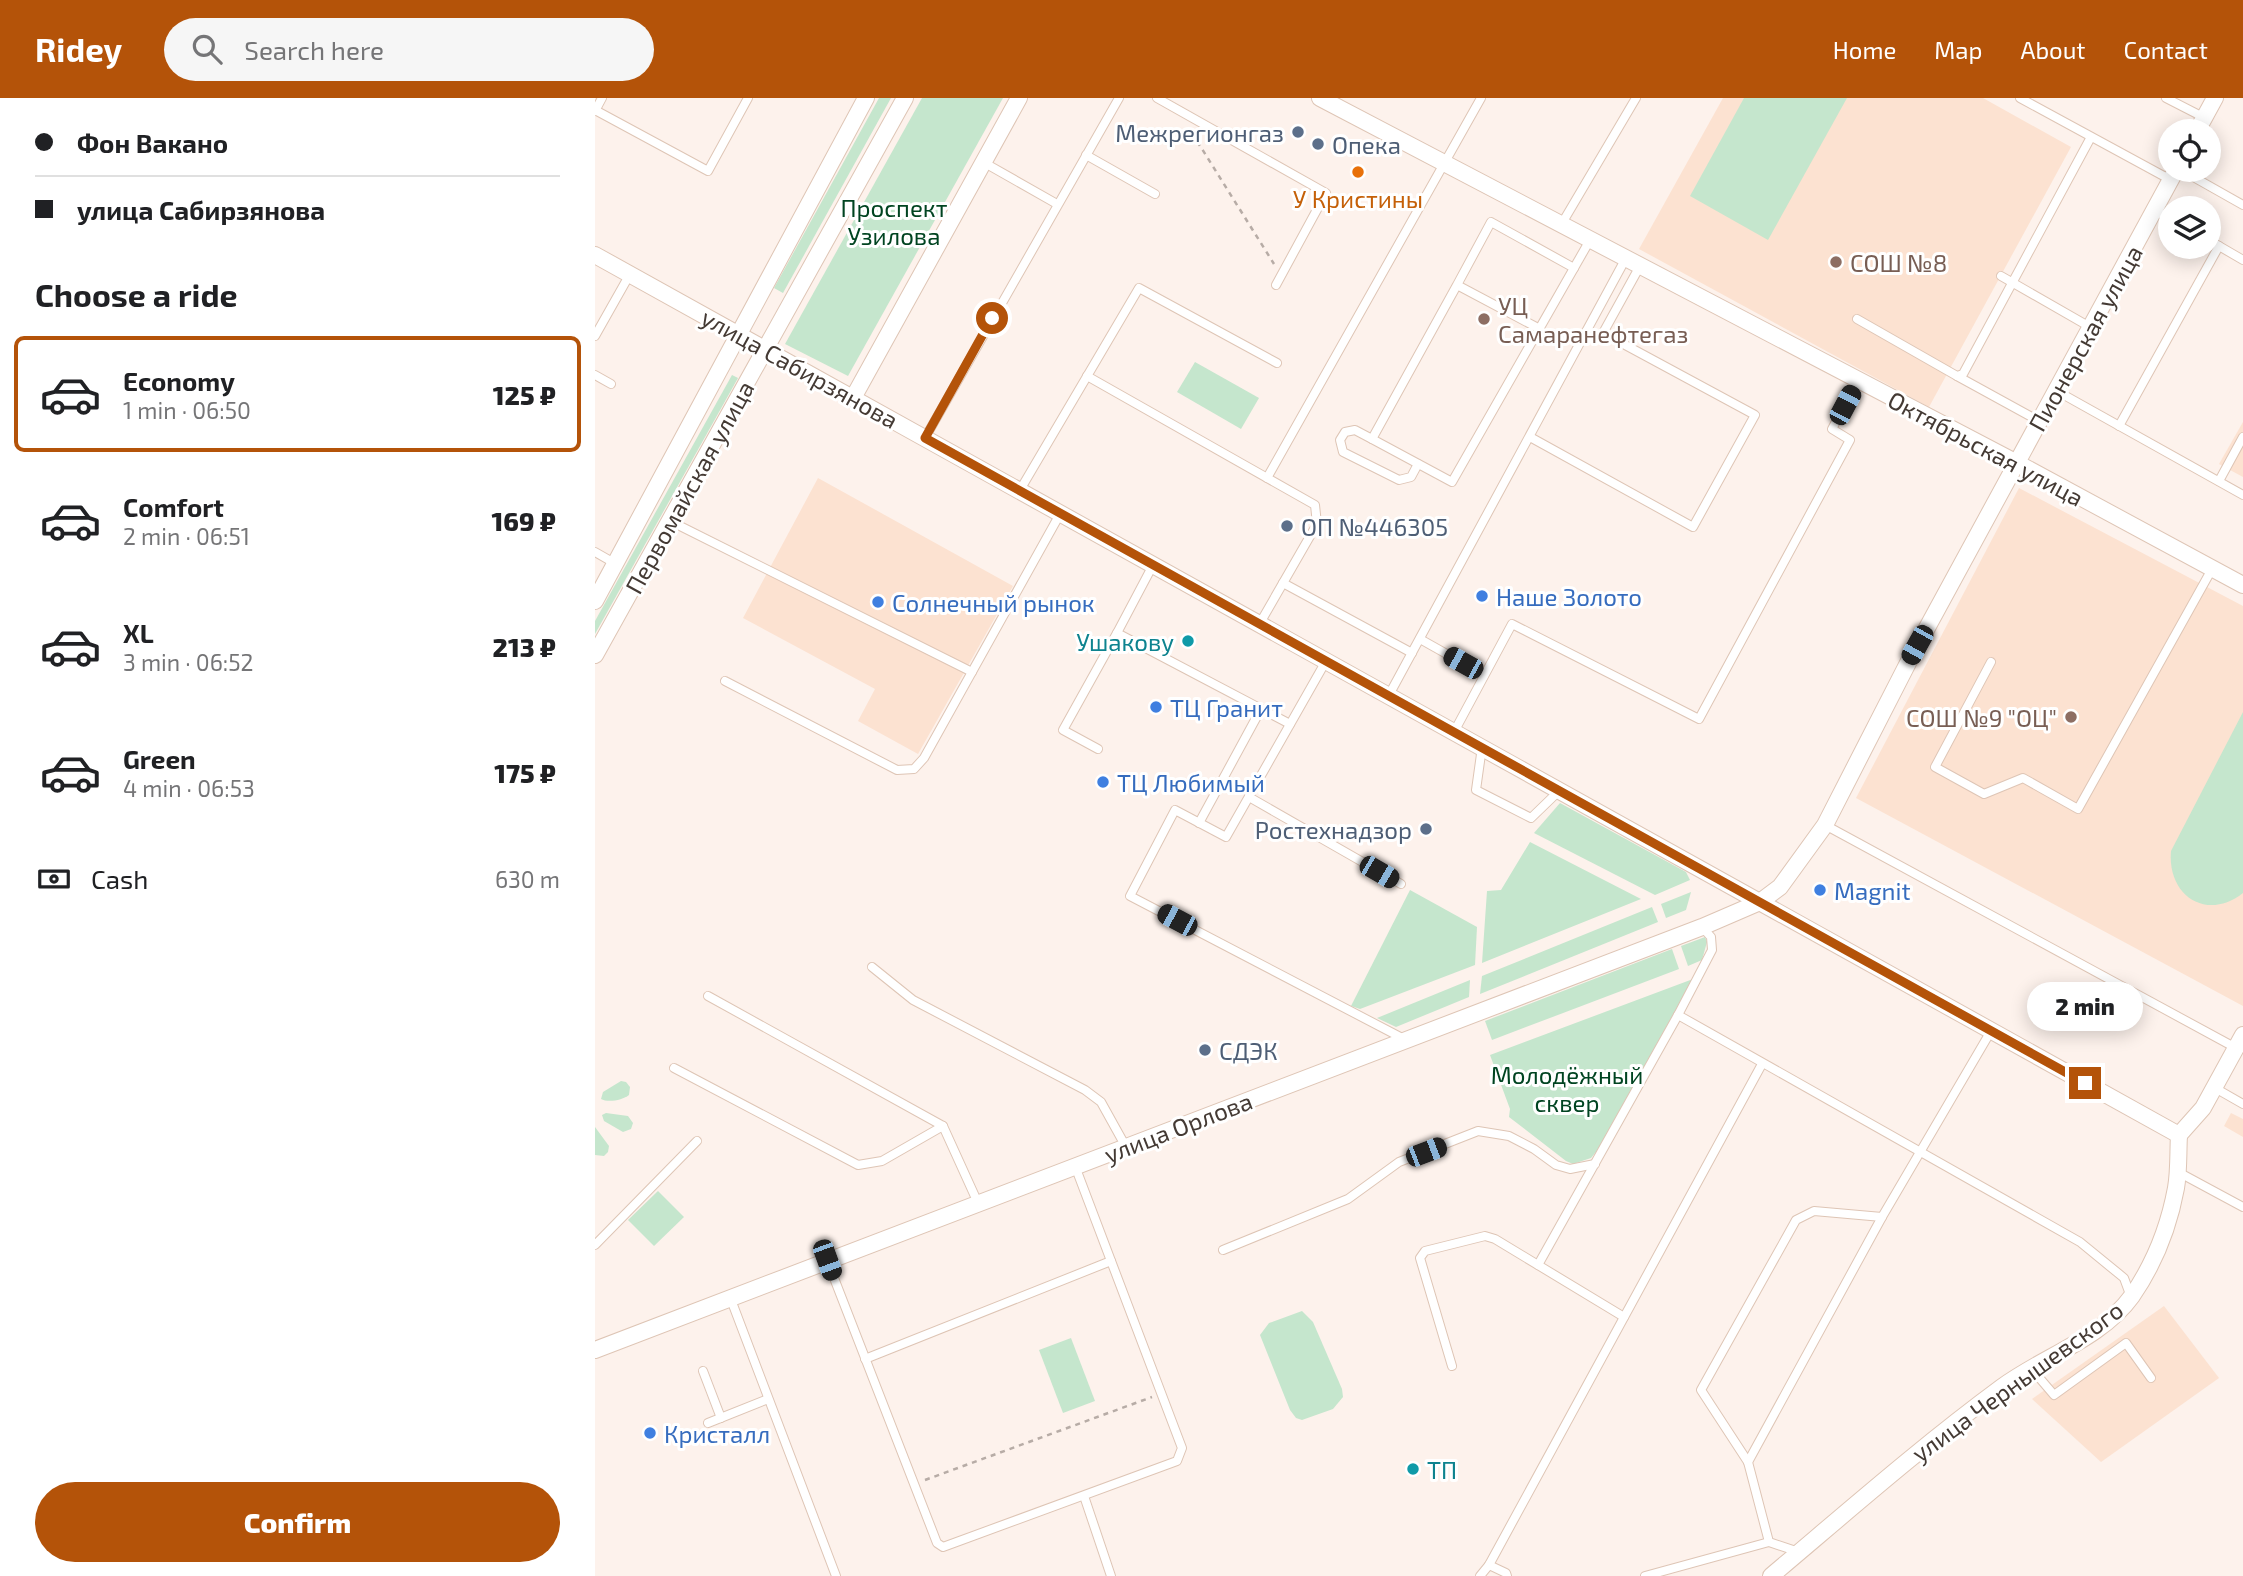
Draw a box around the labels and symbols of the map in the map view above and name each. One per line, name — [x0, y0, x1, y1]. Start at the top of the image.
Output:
place label: Межрегионгаз — [1115, 118, 1284, 147]
marker: Межрегионгаз — [1290, 124, 1306, 140]
place label: Опека — [1332, 130, 1401, 159]
marker: Опека — [1310, 136, 1326, 152]
marker: У Кристины — [1350, 164, 1366, 180]
place label: У Кристины — [1293, 184, 1423, 213]
park label: Проспект Узилова — [841, 193, 948, 250]
street label: Пионерская улица — [2022, 240, 2149, 437]
place label: СОШ №8 — [1850, 248, 1947, 277]
marker: СОШ №8 — [1828, 254, 1844, 270]
place label: УЦ Самаранефтегаз — [1498, 291, 1688, 348]
street label: улица Сабирзянова — [696, 302, 903, 435]
route start — [976, 302, 1008, 334]
marker: УЦ Самаранефтегаз — [1476, 311, 1492, 327]
street label: Первомайская улица — [618, 376, 760, 599]
car — [1826, 382, 1865, 428]
street label: Октябрьская улица — [1883, 384, 2089, 513]
place label: ОП №446305 — [1301, 512, 1448, 541]
marker: ОП №446305 — [1279, 518, 1295, 534]
place label: Наше Золото — [1496, 582, 1642, 611]
place label: Солнечный рынок — [892, 588, 1095, 617]
marker: Наше Золото — [1474, 588, 1490, 604]
marker: Солнечный рынок — [870, 594, 886, 610]
car — [1898, 622, 1937, 668]
place label: Ушакову — [1076, 627, 1174, 657]
marker: Ушакову — [1180, 633, 1196, 649]
car — [1440, 644, 1487, 682]
place label: ТЦ Гранит — [1170, 693, 1283, 722]
marker: ТЦ Гранит — [1148, 699, 1164, 715]
place label: СОШ №9 "ОЦ" — [1906, 703, 2057, 732]
marker: СОШ №9 "ОЦ" — [2063, 709, 2079, 725]
place label: ТЦ Любимый — [1117, 768, 1265, 797]
marker: ТЦ Любимый — [1095, 774, 1111, 790]
place label: Ростехнадзор — [1255, 815, 1412, 844]
marker: Ростехнадзор — [1418, 821, 1434, 837]
car — [1356, 852, 1403, 892]
place label: Magnit — [1834, 876, 1911, 905]
marker: Magnit — [1812, 882, 1828, 898]
car — [1154, 901, 1201, 939]
callout: 2 min — [2027, 982, 2143, 1030]
place label: СДЭК — [1219, 1036, 1278, 1065]
marker: СДЭК — [1197, 1042, 1213, 1058]
park label: Молодёжный сквер — [1491, 1060, 1643, 1117]
route end — [2069, 1067, 2101, 1099]
street label: улица Орлова — [1100, 1085, 1256, 1169]
car — [1403, 1135, 1450, 1169]
car — [810, 1237, 845, 1283]
street label: улица Чернышевского — [1906, 1295, 2129, 1468]
place label: Кристалл — [664, 1419, 770, 1448]
marker: Кристалл — [642, 1425, 658, 1441]
place label: ТП — [1427, 1455, 1457, 1484]
marker: ТП — [1405, 1461, 1421, 1477]

